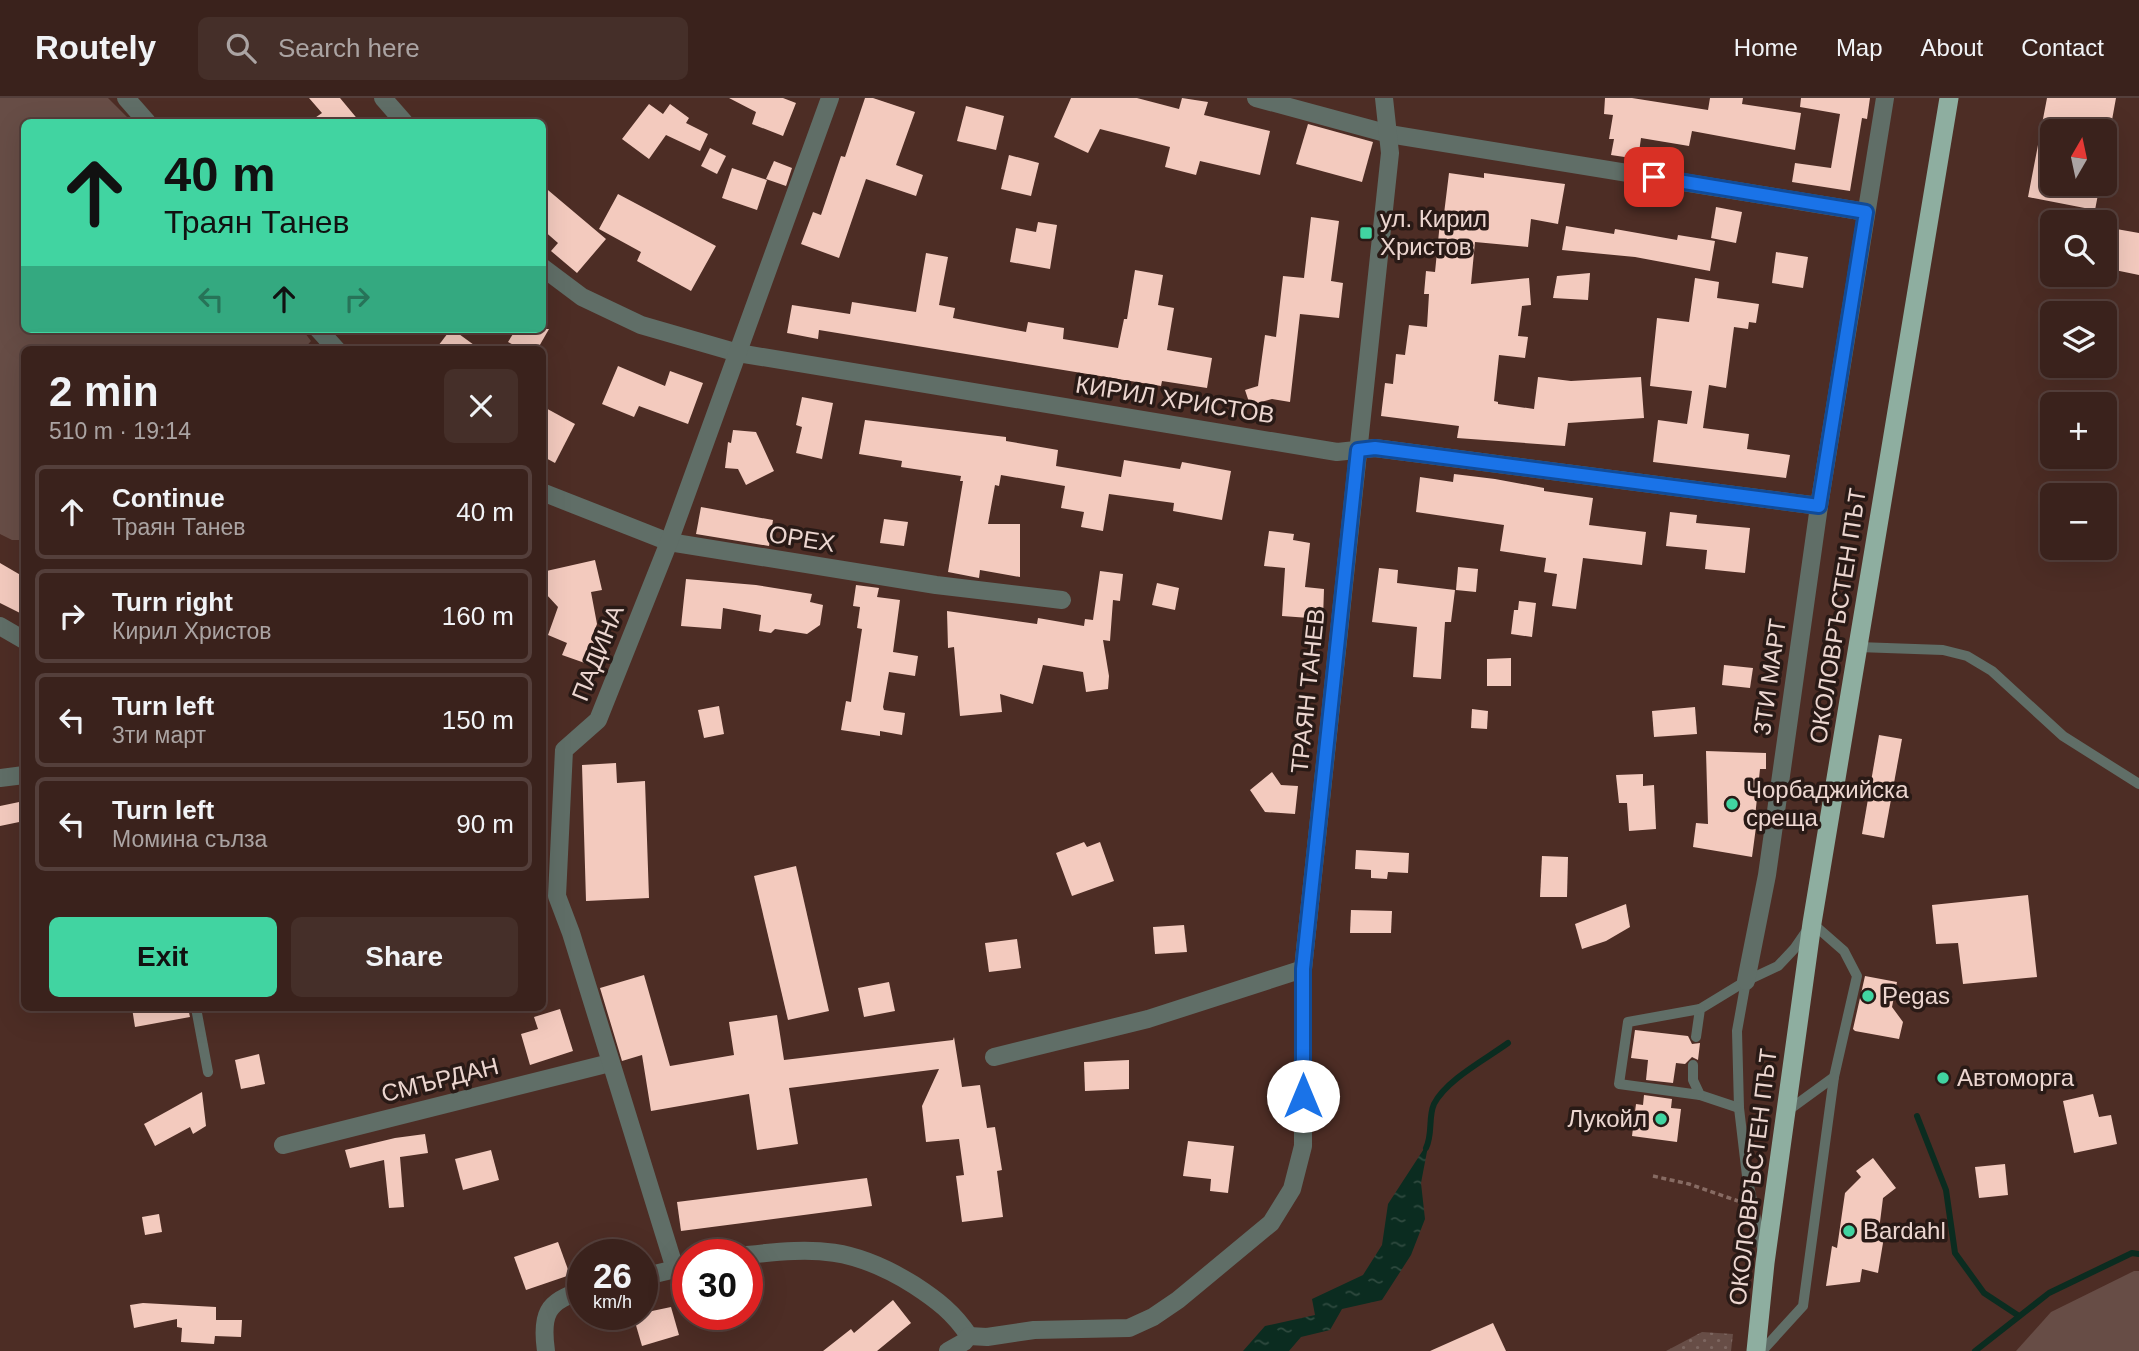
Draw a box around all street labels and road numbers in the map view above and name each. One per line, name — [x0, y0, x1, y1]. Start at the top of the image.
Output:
street label: КИРИЛ ХРИСТОВ — [1074, 370, 1276, 429]
street label: ОКОЛОВРЪСТЕН ПЪТ — [1804, 486, 1871, 746]
street label: ОРЕХ — [767, 520, 837, 557]
street label: ПАДИНА — [566, 601, 629, 705]
street label: ТРАЯН ТАНЕВ — [1285, 607, 1330, 775]
street label: 3ТИ МАРТ — [1748, 617, 1791, 737]
street label: ОКОЛОВРЪСТЕН ПЪТ — [1723, 1047, 1782, 1307]
street label: СМЪРДАН — [378, 1052, 501, 1107]

